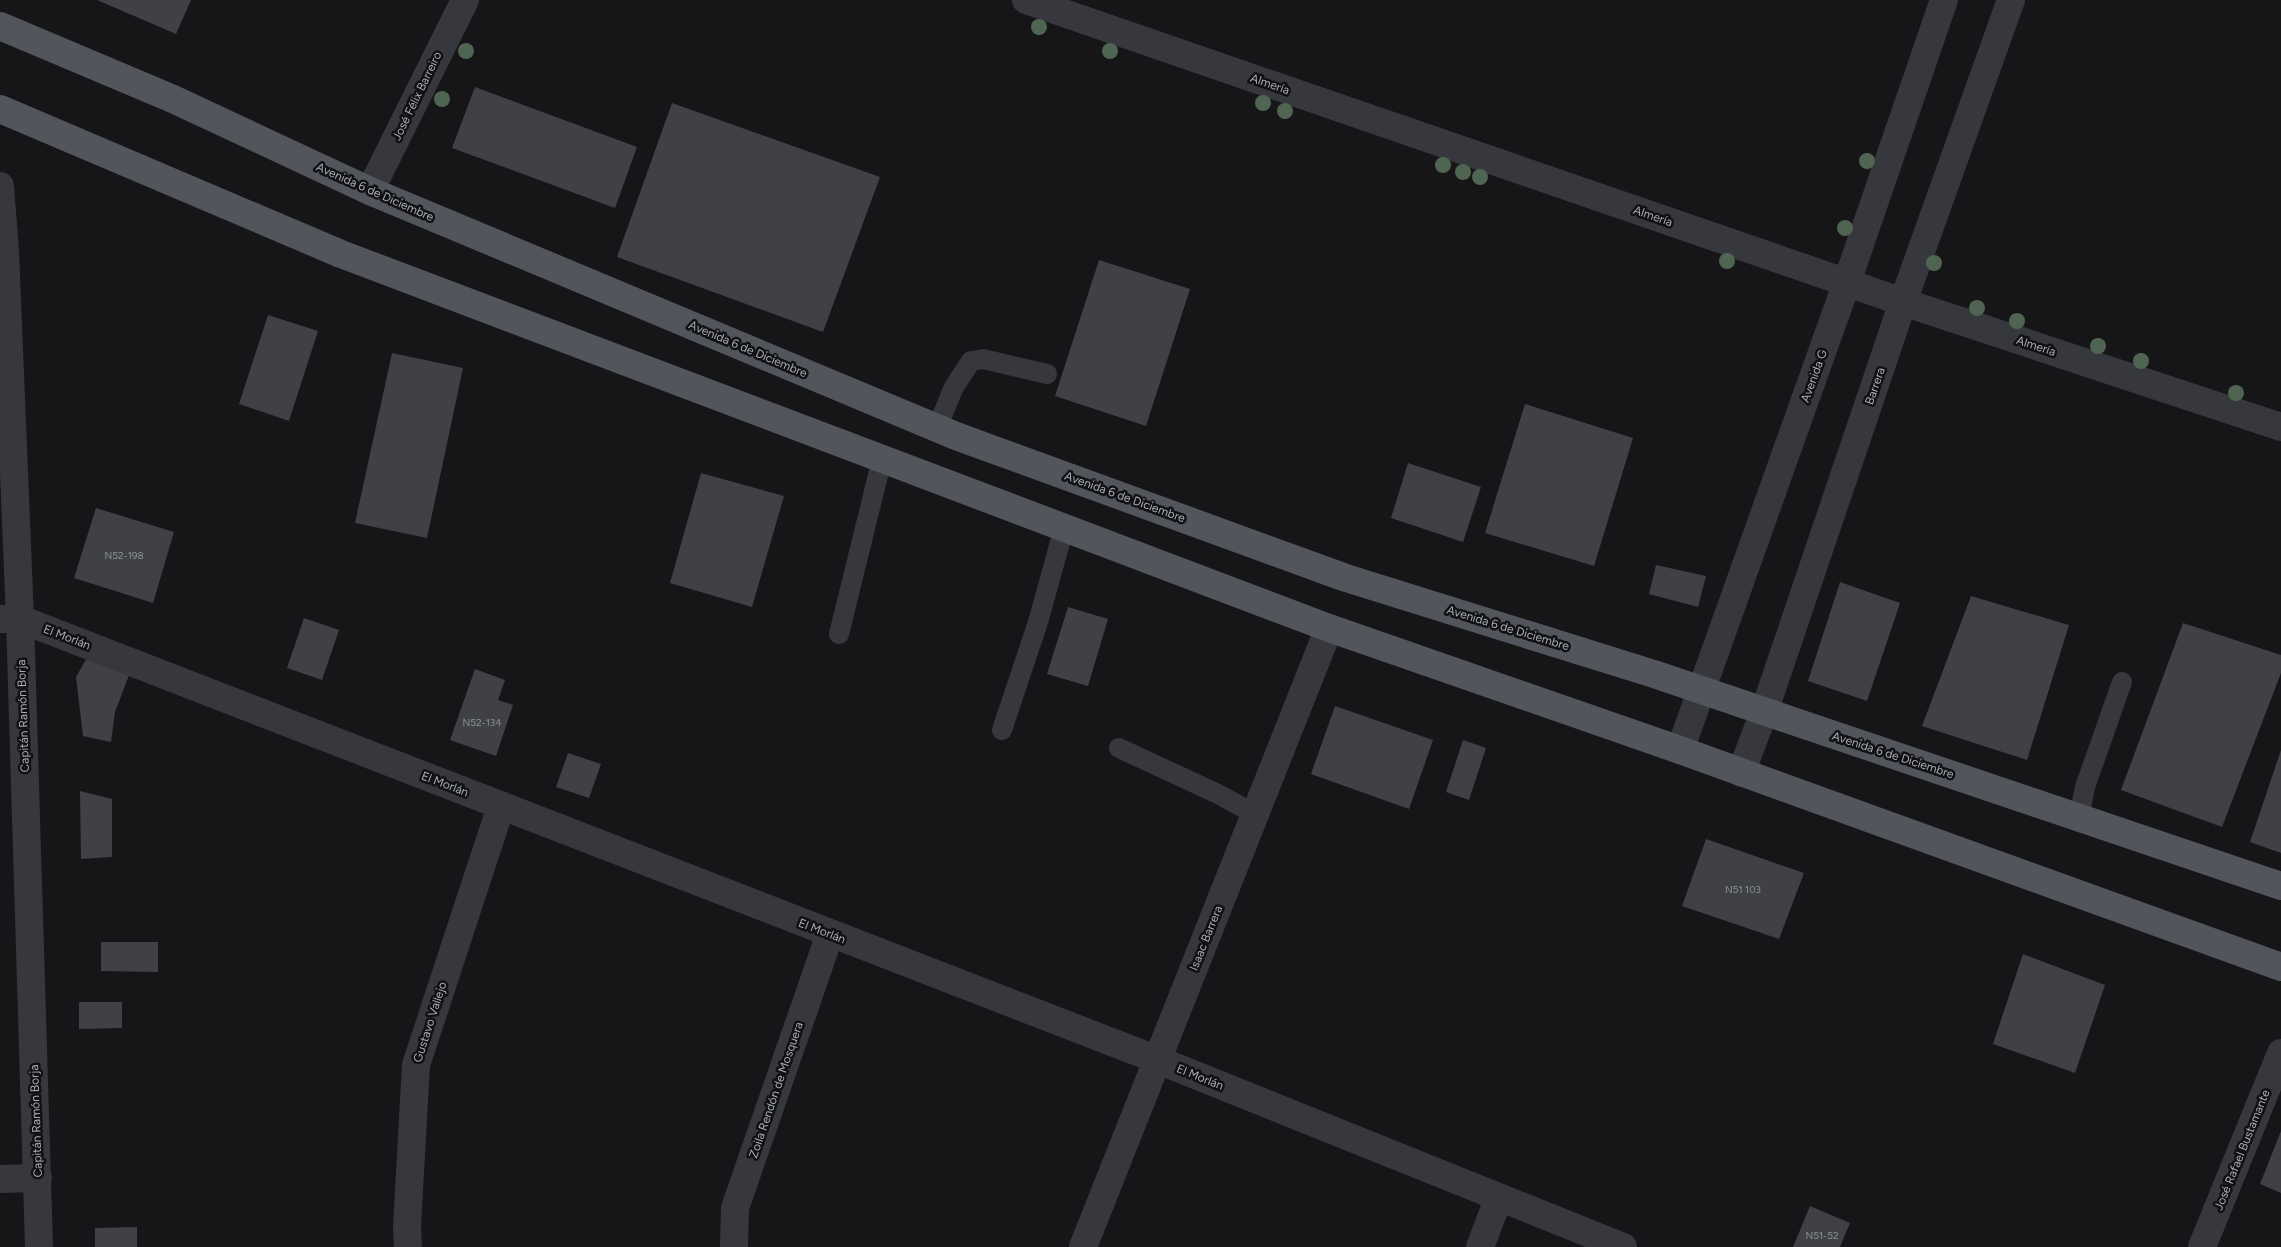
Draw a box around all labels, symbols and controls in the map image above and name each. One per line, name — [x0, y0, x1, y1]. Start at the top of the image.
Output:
street label: José Félix Barreiro — [389, 49, 445, 143]
street label: Almería — [1249, 71, 1291, 97]
street label: Avenida 6 de Diciembre — [314, 160, 436, 224]
street label: Almería — [1632, 203, 1674, 229]
street label: Avenida 6 de Diciembre — [687, 318, 810, 380]
street label: Almería — [2015, 333, 2057, 359]
street label: Avenida G — [1798, 348, 1830, 404]
street label: Barrera — [1862, 366, 1888, 406]
street label: Avenida 6 de Diciembre — [1063, 469, 1188, 525]
house number: N52-198 — [104, 549, 144, 562]
street label: Avenida 6 de Diciembre — [1445, 603, 1571, 653]
street label: El Morlán — [41, 622, 93, 652]
street label: Capitán Ramón Borja — [14, 659, 32, 773]
house number: N52-134 — [462, 716, 502, 729]
street label: Avenida 6 de Diciembre — [1830, 729, 1956, 781]
street label: El Morlán — [419, 769, 471, 799]
house number: N51 103 — [1725, 883, 1761, 896]
street label: Isaac Barrera — [1187, 903, 1225, 973]
street label: El Morlán — [796, 916, 848, 946]
street label: Gustavo Vallejo — [410, 980, 450, 1064]
street label: Zoila Rendón de Mosquera — [746, 1020, 806, 1160]
street label: El Morlán — [1175, 1061, 1226, 1093]
street label: Capitán Ramón Borja — [27, 1064, 45, 1178]
street label: José Rafael Bustamante — [2211, 1087, 2273, 1212]
house number: N51-52 — [1805, 1229, 1839, 1242]

